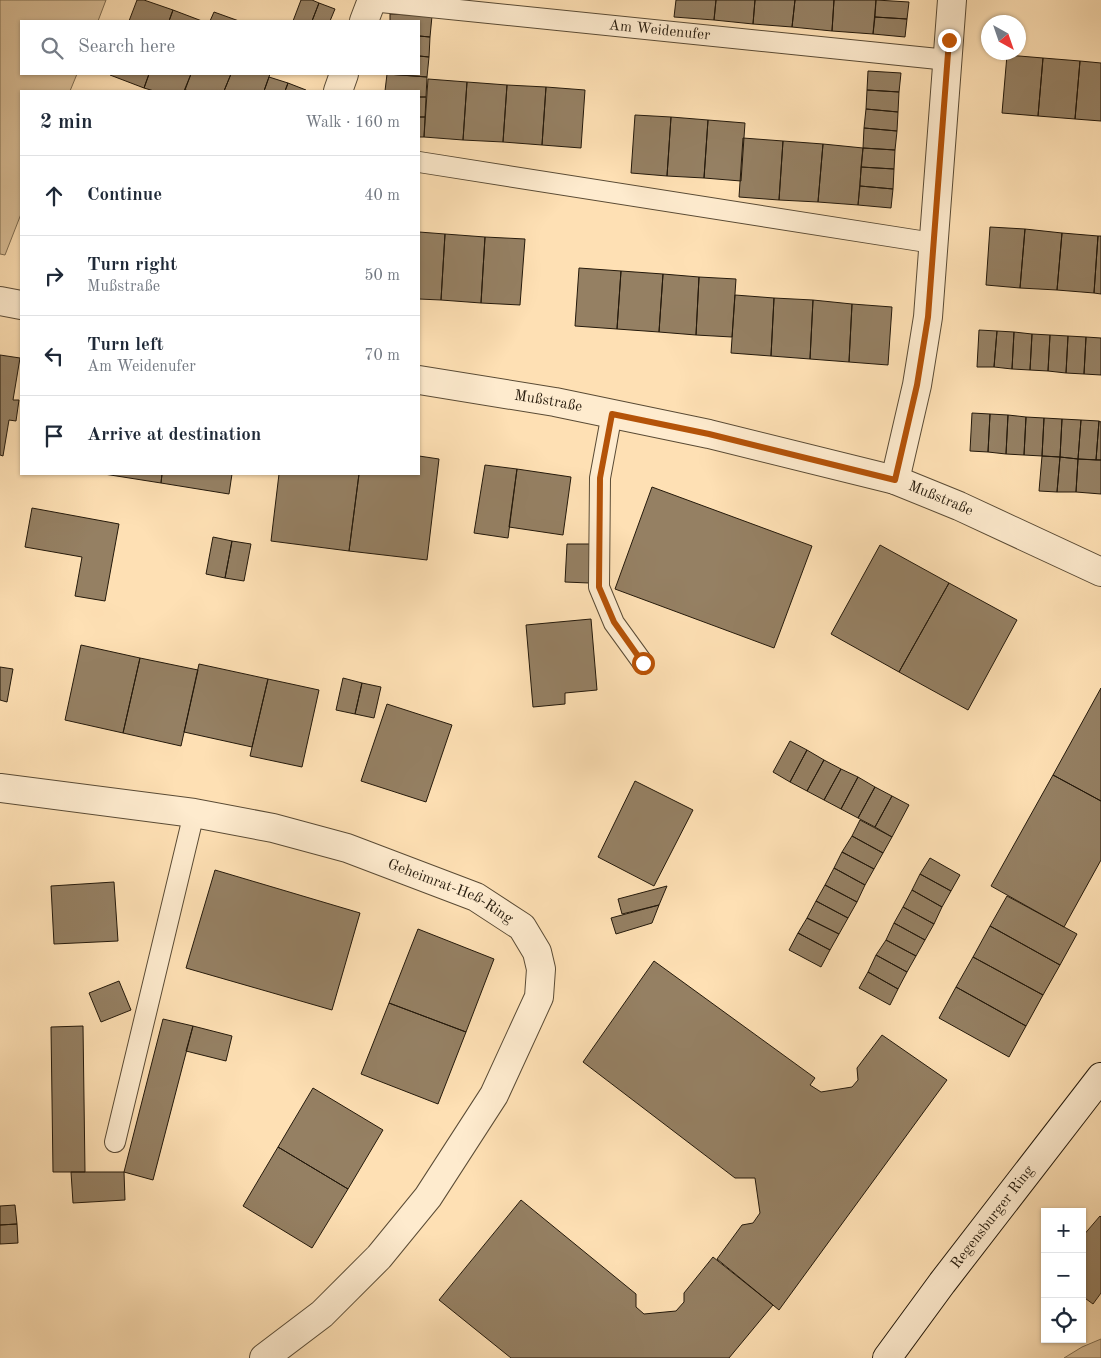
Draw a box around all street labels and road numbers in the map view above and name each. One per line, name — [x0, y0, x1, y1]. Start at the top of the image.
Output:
street label: Am Weidenufer — [608, 18, 711, 43]
street label: Mußstraße — [513, 388, 584, 415]
street label: Mußstraße — [906, 479, 975, 519]
street label: Geheimrat-Heß-Ring — [386, 857, 516, 927]
street label: Regensburger Ring — [948, 1163, 1037, 1272]

